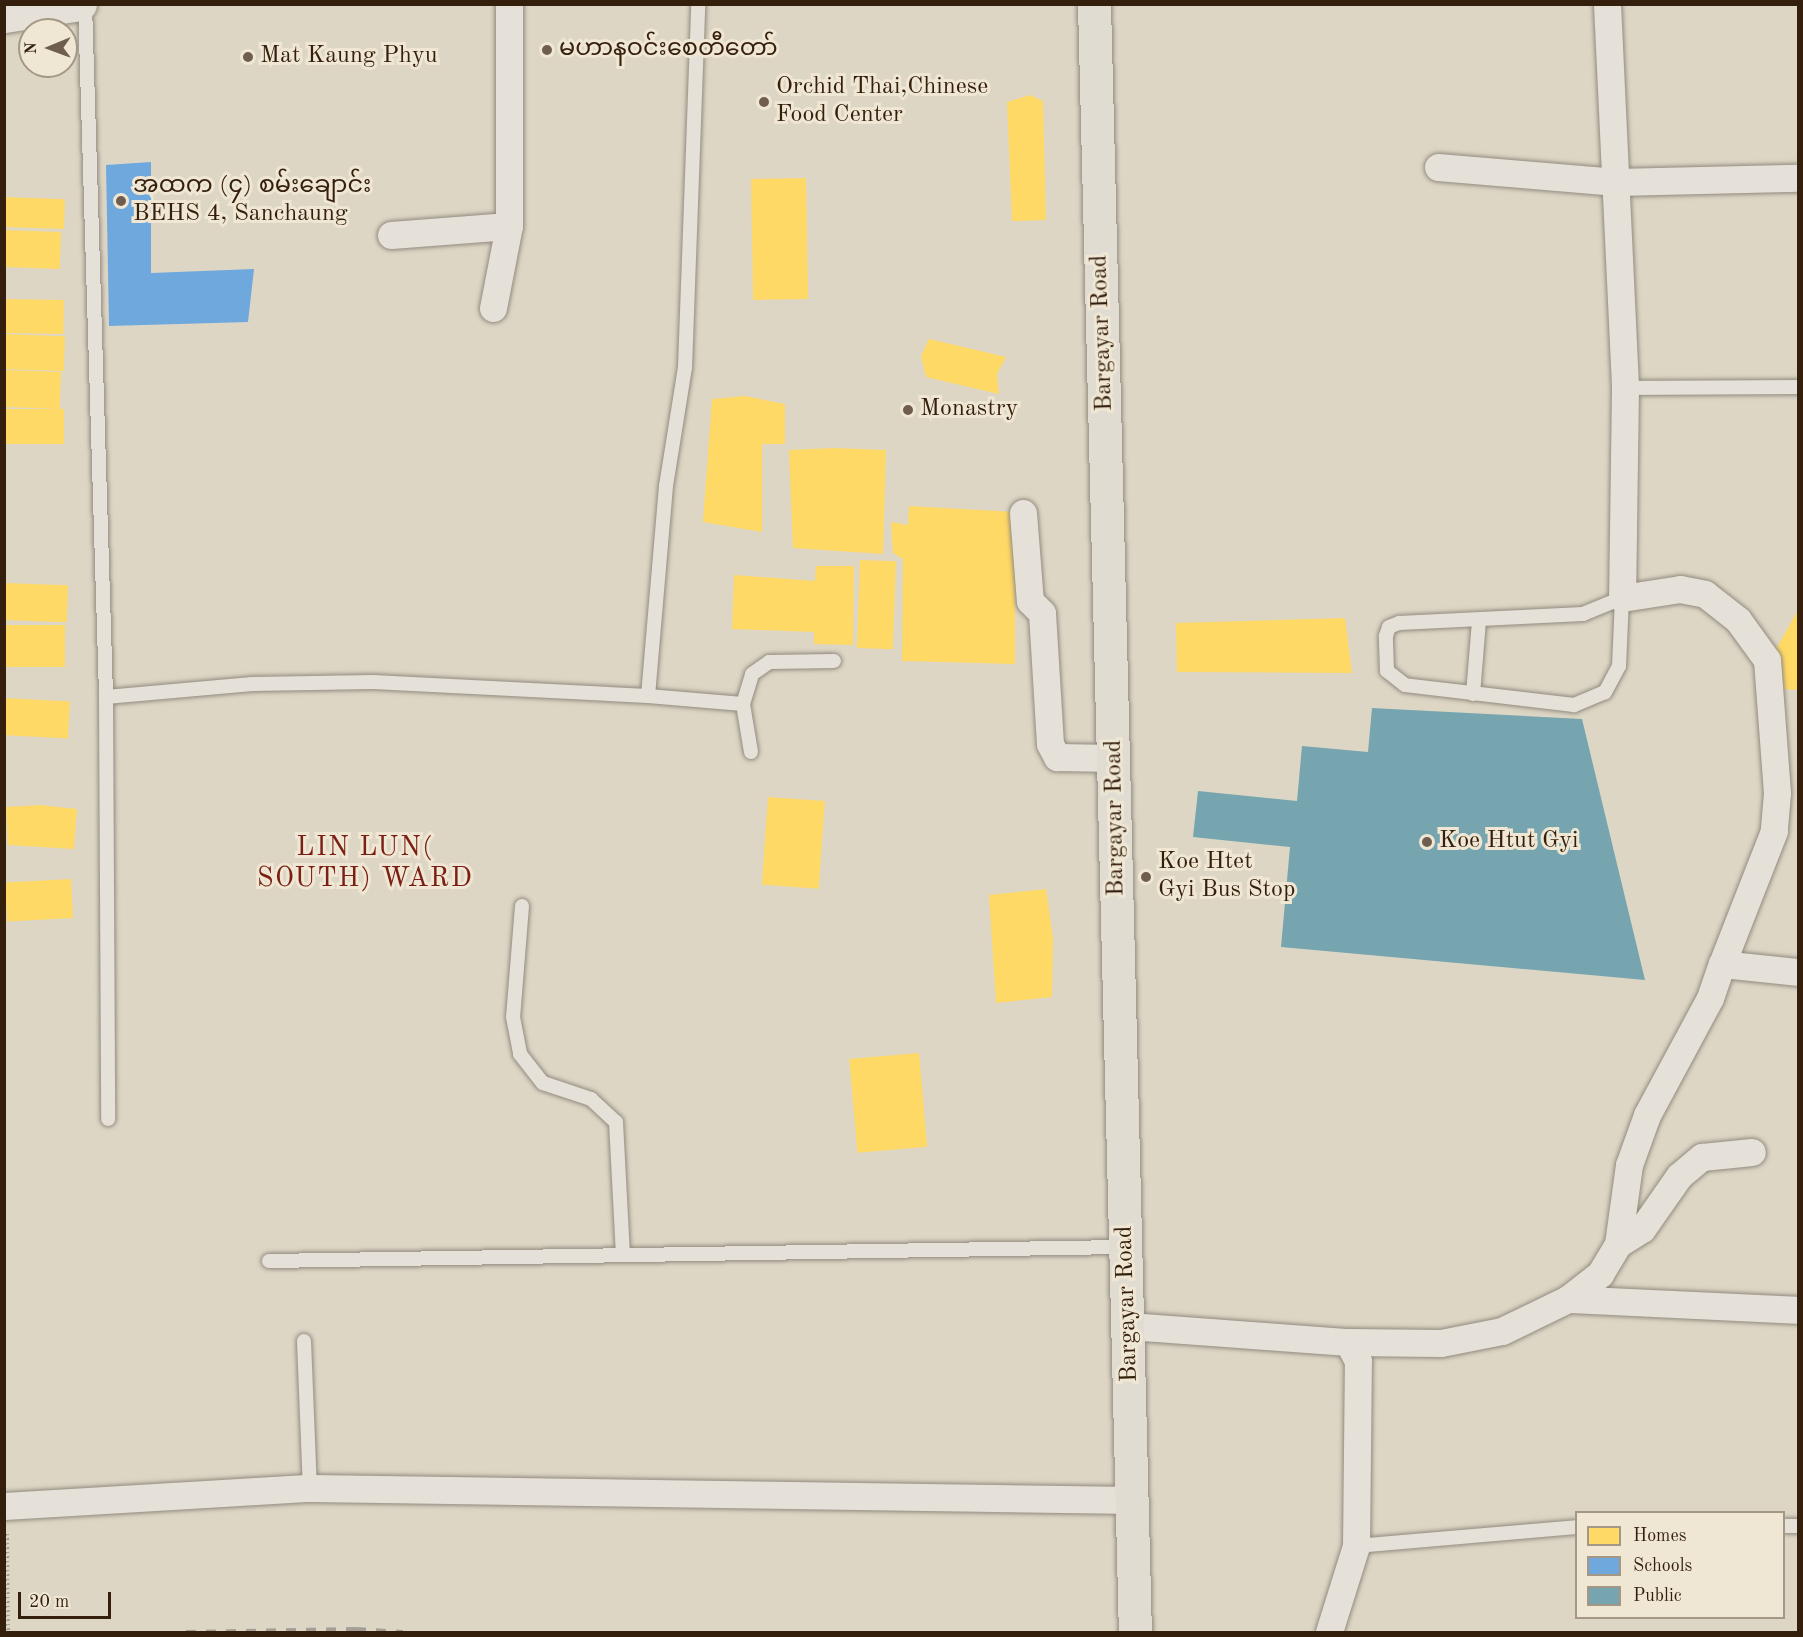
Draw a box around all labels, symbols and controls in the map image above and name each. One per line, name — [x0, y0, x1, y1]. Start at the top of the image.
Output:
north arrow — [18, 18, 78, 78]
place label: မဟာနဝင်းစေတီတော် — [559, 36, 778, 64]
text: N — [24, 42, 40, 55]
place label: Mat Kaung Phyu — [260, 43, 437, 71]
marker: မဟာနဝင်းစေတီတော် — [540, 43, 554, 57]
marker: Mat Kaung Phyu — [241, 50, 255, 64]
place label: Orchid Thai,Chinese Food Center — [776, 74, 988, 130]
marker: Orchid Thai,Chinese Food Center — [757, 95, 771, 109]
place label: အထက (၄) စမ်းချောင်း BEHS 4, Sanchaung — [133, 173, 371, 229]
marker: အထက (၄) စမ်းချောင်း BEHS 4, Sanchaung — [114, 194, 128, 208]
street label: Bargayar Road — [1086, 254, 1120, 412]
place label: Monastry — [920, 396, 1018, 424]
marker: Monastry — [901, 403, 915, 417]
street label: Bargayar Road — [1100, 739, 1132, 897]
place label: Koe Htut Gyi — [1439, 828, 1579, 856]
district label: LIN LUN( SOUTH) WARD — [257, 831, 473, 894]
marker: Koe Htut Gyi — [1420, 835, 1434, 849]
place label: Koe Htet Gyi Bus Stop — [1158, 849, 1295, 905]
marker: Koe Htet Gyi Bus Stop — [1139, 870, 1153, 884]
street label: Bargayar Road — [1111, 1225, 1145, 1383]
legend — [1575, 1511, 1785, 1619]
text: Homes — [1633, 1527, 1687, 1545]
text: Schools — [1633, 1557, 1692, 1575]
scale bar — [21, 1580, 114, 1618]
text: Public — [1633, 1587, 1682, 1605]
text: 20 m — [29, 1593, 69, 1611]

